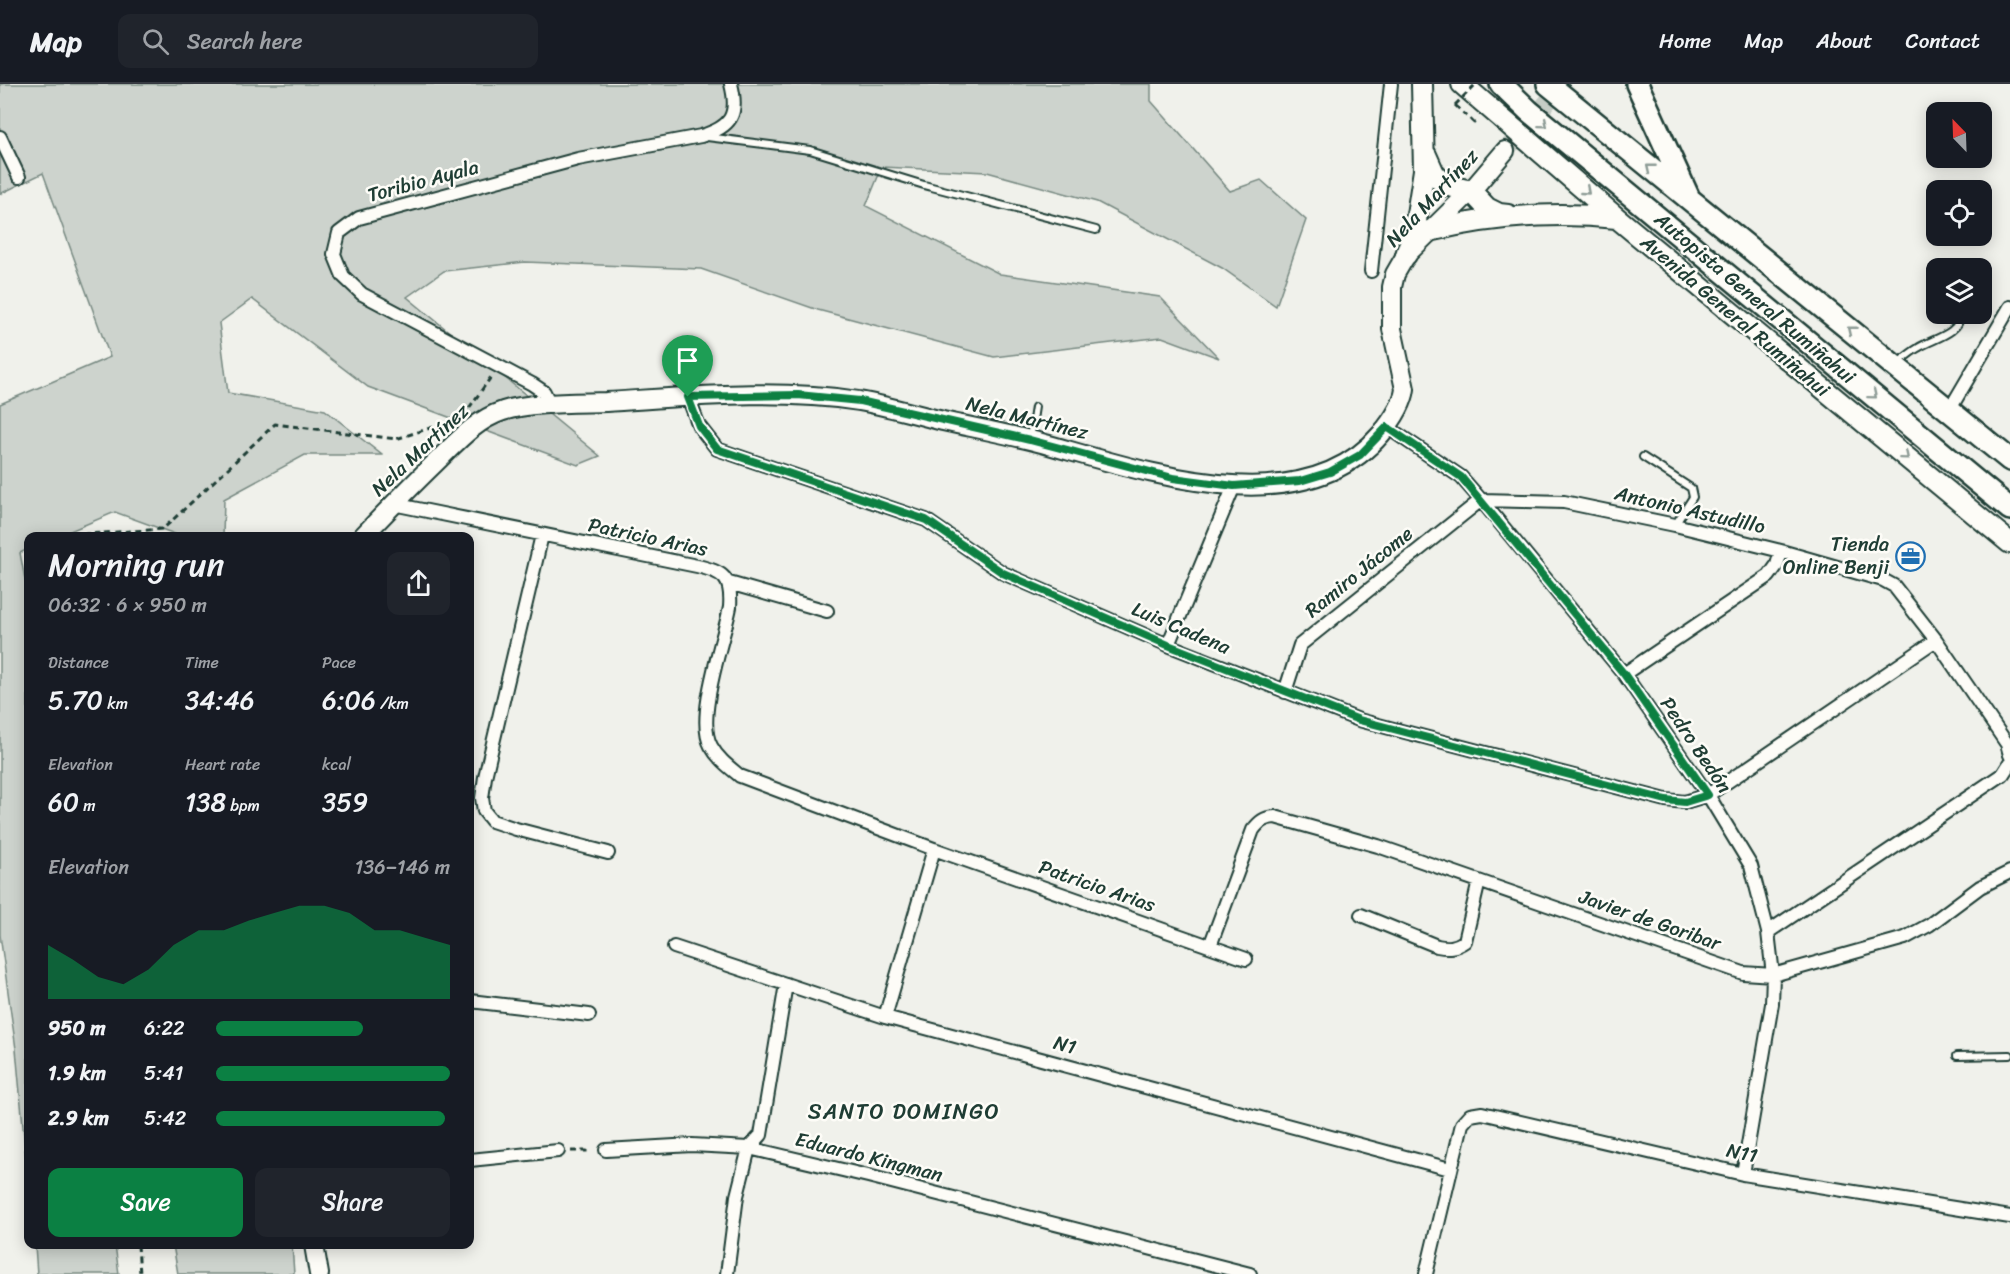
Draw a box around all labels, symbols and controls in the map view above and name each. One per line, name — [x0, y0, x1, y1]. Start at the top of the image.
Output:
search box — [118, 14, 538, 68]
text: Map — [30, 17, 82, 66]
text: Search here — [187, 22, 303, 61]
text: Home — [1659, 22, 1711, 60]
text: Map — [1744, 22, 1783, 60]
text: About — [1816, 22, 1873, 60]
text: Contact — [1906, 22, 1980, 60]
icon: search — [139, 25, 172, 58]
north arrow — [1926, 102, 1992, 168]
map controls — [1926, 102, 1992, 324]
one-way arrow — [1537, 117, 1548, 128]
street label: Nela Martínez — [1377, 140, 1488, 255]
street label: Toribio Ayala — [363, 149, 483, 213]
one-way arrow — [1646, 164, 1657, 175]
button: locate — [1926, 180, 1992, 246]
one-way arrow — [1579, 184, 1590, 195]
street label: Autopista General Rumiñahui — [1645, 202, 1864, 394]
street label: Avenida General Rumiñahui — [1631, 225, 1839, 407]
button: layers — [1926, 258, 1992, 324]
one-way arrow — [1847, 326, 1858, 337]
pin — [662, 335, 713, 397]
icon: arrive — [671, 344, 704, 377]
street label: Nela Martínez — [962, 386, 1092, 450]
one-way arrow — [1866, 388, 1877, 399]
street label: Nela Martínez — [363, 394, 478, 505]
one-way arrow — [1898, 449, 1909, 460]
street label: Antonio Astudillo — [1610, 475, 1769, 544]
street label: Patricio Arias — [585, 507, 712, 567]
street label: Ramiro Jácome — [1297, 517, 1421, 627]
place label: Tienda Online Benji — [1783, 527, 1890, 585]
text: Morning run — [48, 536, 224, 594]
office icon: Tienda Online Benji — [1894, 540, 1926, 572]
button: share — [387, 552, 450, 615]
text: 06:32 · 6 × 950 m — [48, 588, 207, 623]
street label: Luis Cadena — [1126, 592, 1237, 665]
text: Distance — [48, 648, 109, 677]
text: Time — [185, 648, 219, 677]
text: Pace — [322, 648, 356, 677]
text: 5.70 — [48, 677, 103, 723]
text: 34:46 — [185, 677, 254, 723]
text: 6:06 — [322, 677, 376, 723]
text: km — [103, 689, 128, 718]
text: /km — [376, 689, 409, 718]
street label: Pedro Bedón — [1651, 689, 1742, 801]
text: Elevation — [48, 750, 113, 779]
text: Heart rate — [185, 750, 260, 779]
text: kcal — [322, 750, 351, 779]
text: 60 — [48, 779, 79, 825]
text: 138 — [185, 779, 226, 825]
text: 359 — [322, 779, 368, 825]
text: m — [79, 791, 96, 820]
text: bpm — [226, 791, 260, 820]
text: Elevation — [48, 850, 129, 885]
text: 136–146 m — [355, 850, 450, 885]
street label: Patricio Arias — [1034, 850, 1161, 923]
street label: Javier de Goribar — [1573, 879, 1727, 961]
text: 950 m — [48, 1011, 106, 1046]
text: 6:22 — [144, 1011, 184, 1046]
street label: N1 — [1050, 1025, 1080, 1065]
text: 1.9 km — [48, 1056, 106, 1091]
text: 5:41 — [144, 1056, 183, 1091]
district label: SANTO DOMINGO — [808, 1092, 1000, 1131]
text: 2.9 km — [48, 1101, 109, 1136]
text: 5:42 — [144, 1101, 186, 1136]
street label: Eduardo Kingman — [792, 1122, 947, 1192]
street label: N11 — [1723, 1133, 1761, 1173]
button: Save — [48, 1168, 243, 1237]
button: Share — [255, 1168, 450, 1237]

